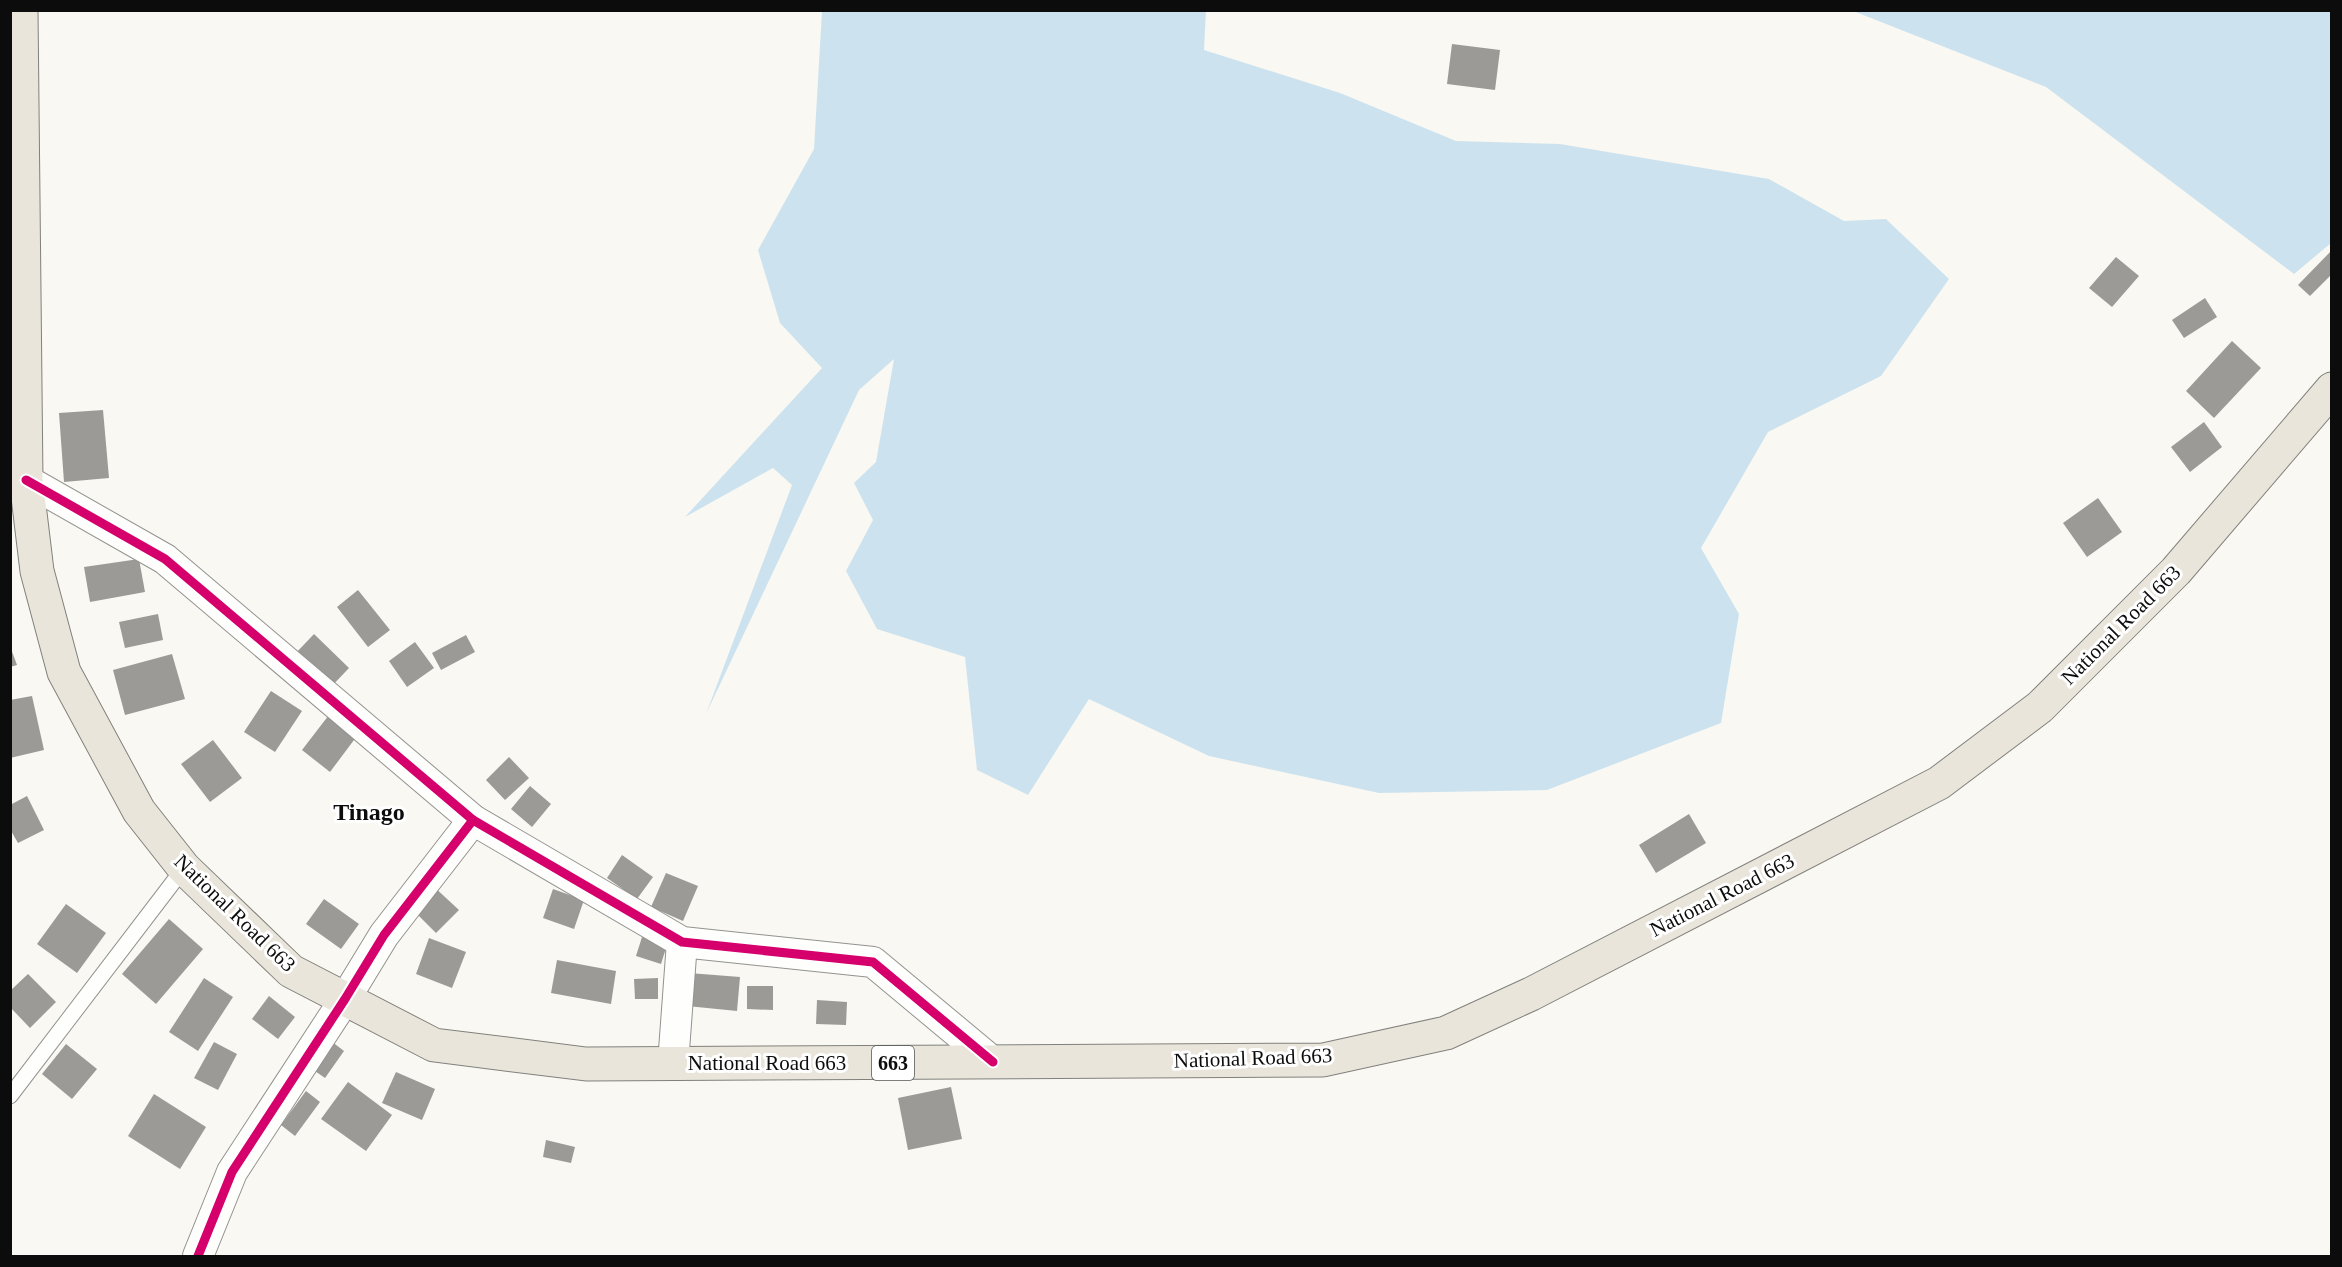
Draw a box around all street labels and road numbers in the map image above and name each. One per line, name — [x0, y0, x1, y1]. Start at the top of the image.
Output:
street label: National Road 663 — [2056, 560, 2186, 690]
street label: National Road 663 — [1646, 848, 1798, 942]
street label: National Road 663 — [170, 849, 300, 977]
street label: National Road 663 — [1173, 1043, 1333, 1073]
road number: 663 — [872, 1046, 914, 1080]
street label: National Road 663 — [688, 1051, 846, 1075]

